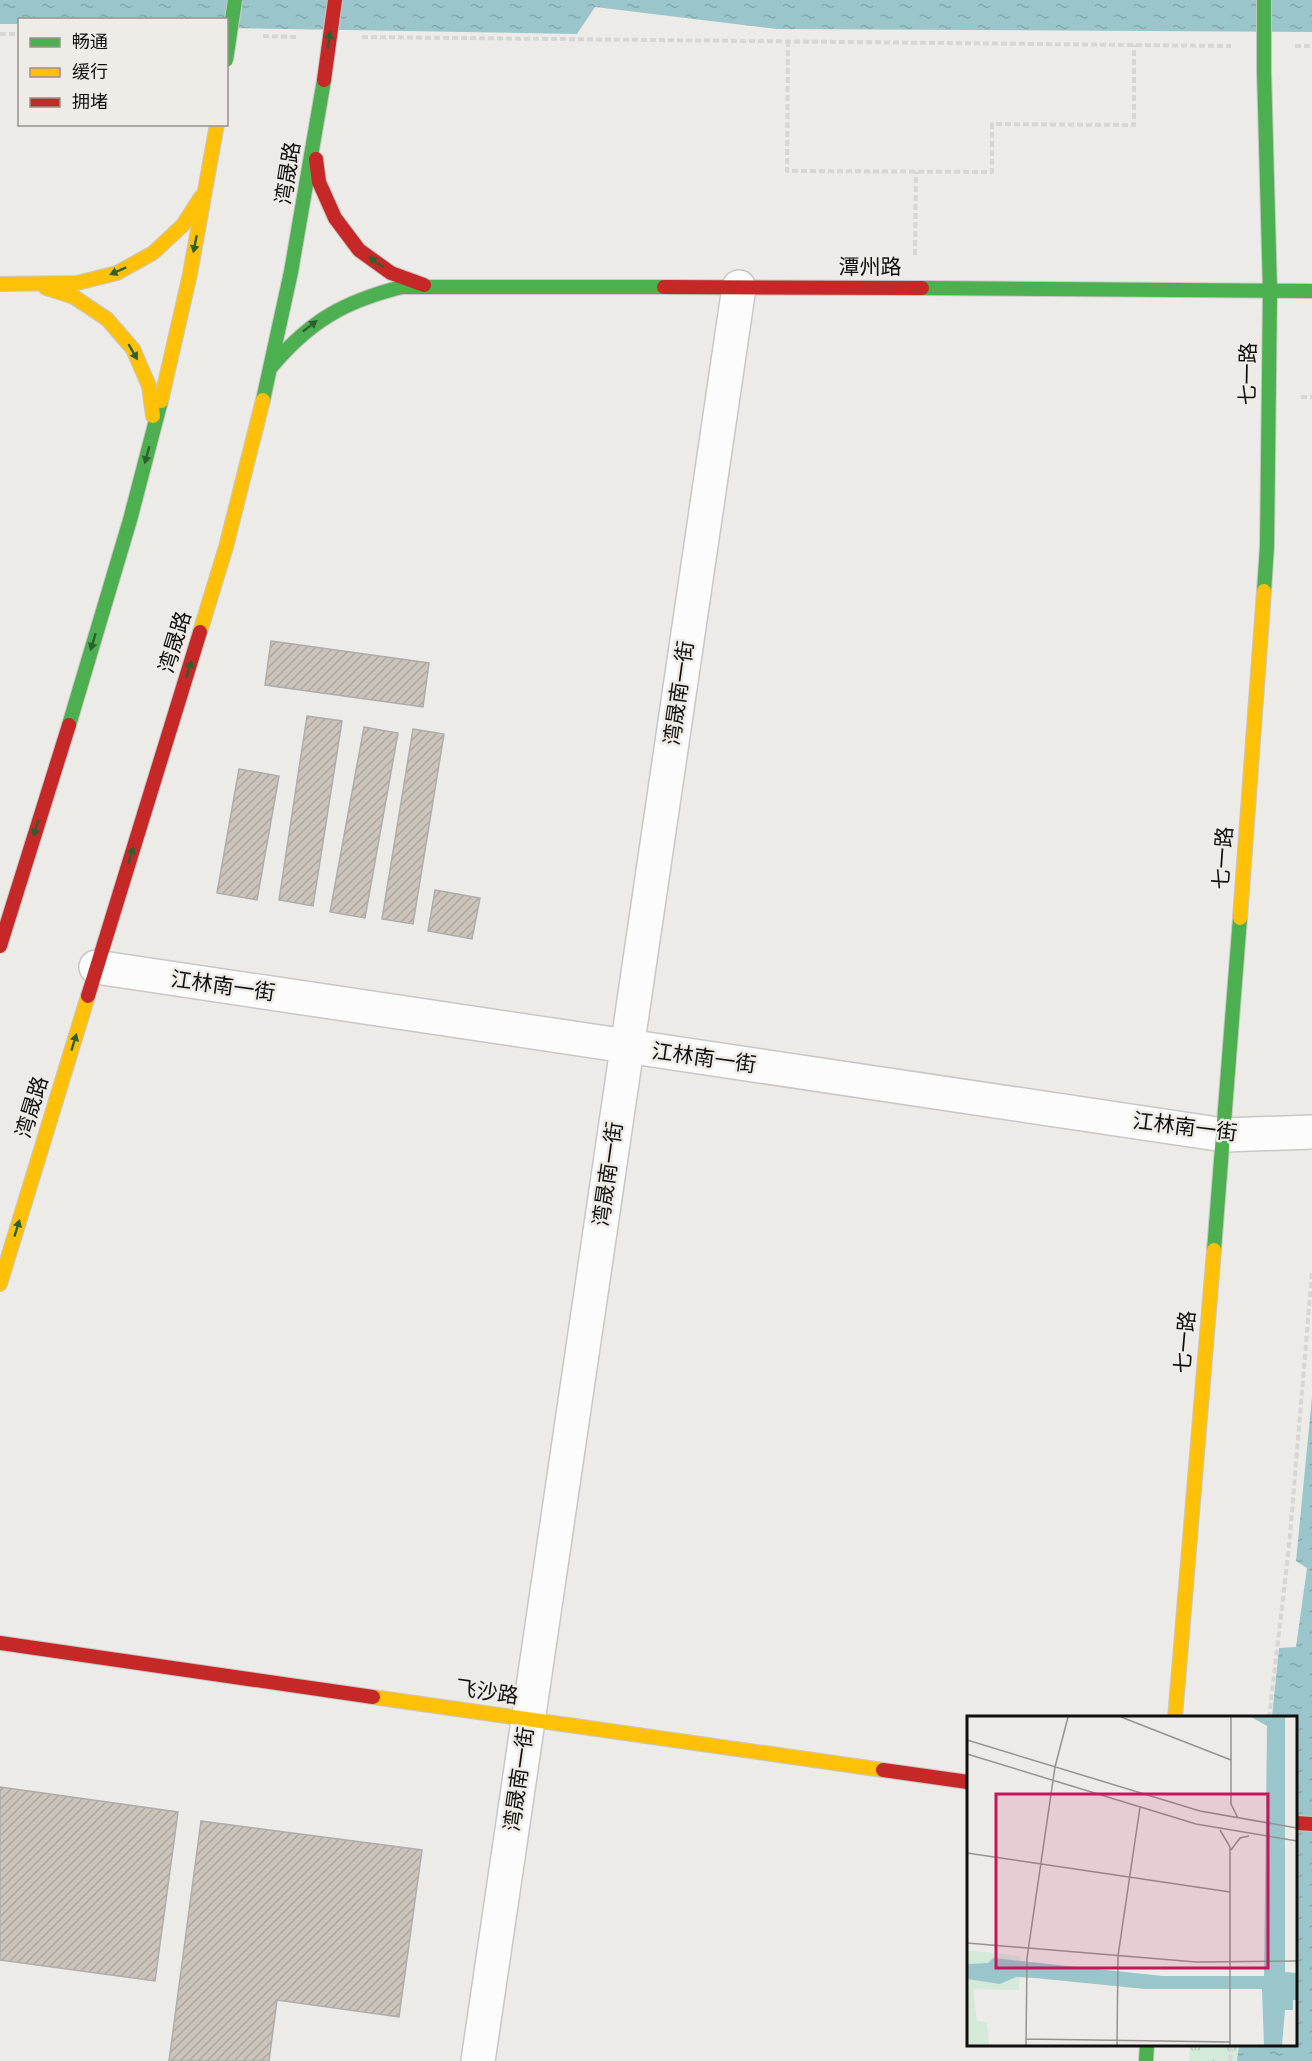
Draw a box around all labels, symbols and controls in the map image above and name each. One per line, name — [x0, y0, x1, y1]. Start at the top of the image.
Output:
legend — [18, 18, 228, 126]
one-way arrow — [325, 30, 334, 49]
text: 畅通 — [72, 31, 108, 52]
text: 缓行 — [72, 61, 108, 82]
text: 拥堵 — [72, 91, 108, 112]
street label: 湾晟路 — [270, 140, 304, 206]
one-way arrow — [190, 235, 199, 254]
street label: 潭州路 — [839, 254, 902, 278]
one-way arrow — [368, 256, 383, 268]
one-way arrow — [110, 266, 127, 275]
one-way arrow — [302, 320, 318, 332]
street label: 七一路 — [1234, 342, 1260, 406]
one-way arrow — [127, 344, 138, 360]
one-way arrow — [142, 446, 151, 464]
street label: 湾晟路 — [153, 608, 195, 675]
one-way arrow — [88, 633, 97, 651]
street label: 湾晟南一街 — [659, 639, 697, 747]
one-way arrow — [184, 660, 194, 678]
one-way arrow — [31, 819, 40, 837]
street label: 七一路 — [1208, 826, 1236, 890]
one-way arrow — [127, 846, 136, 864]
street label: 江林南一街 — [169, 966, 277, 1004]
one-way arrow — [70, 1032, 79, 1050]
street label: 江林南一街 — [650, 1038, 758, 1076]
street label: 湾晟路 — [10, 1073, 52, 1140]
street label: 江林南一街 — [1132, 1108, 1239, 1144]
street label: 湾晟南一街 — [588, 1120, 626, 1228]
one-way arrow — [13, 1219, 22, 1237]
street label: 七一路 — [1169, 1309, 1199, 1374]
street label: 飞沙路 — [454, 1675, 520, 1707]
inset map — [967, 1716, 1297, 2046]
street label: 湾晟南一街 — [499, 1725, 537, 1833]

